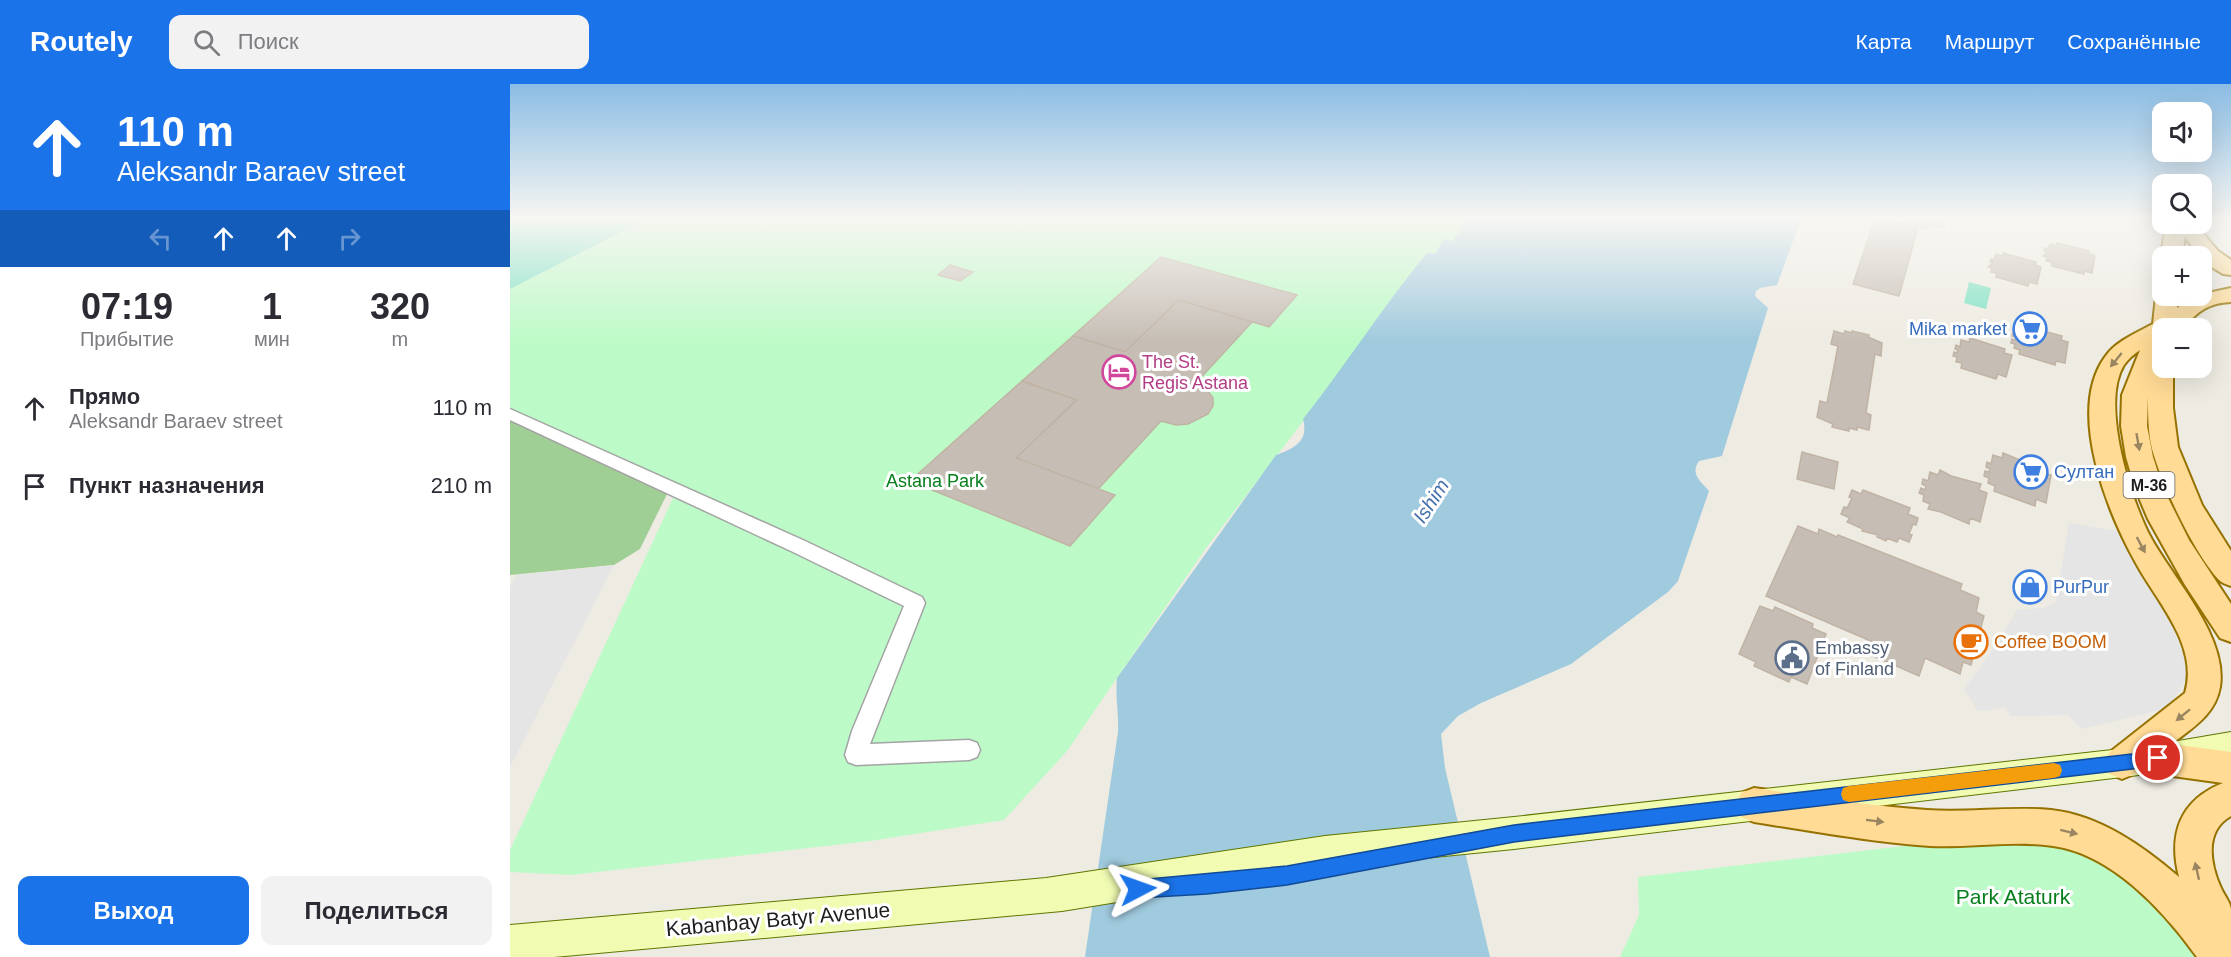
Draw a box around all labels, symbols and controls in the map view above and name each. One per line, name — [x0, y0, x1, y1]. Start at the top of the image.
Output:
search box — [169, 15, 589, 69]
text: Routely — [30, 26, 133, 57]
icon: search — [190, 26, 223, 59]
text: Поиск — [238, 29, 299, 54]
text: Карта — [1856, 30, 1912, 53]
text: Маршрут — [1945, 30, 2034, 53]
text: Сохранённые — [2067, 30, 2201, 53]
map controls — [2152, 102, 2212, 378]
button: sound — [2152, 102, 2212, 162]
icon: ahead — [18, 108, 96, 186]
text: 110 m — [117, 108, 234, 155]
text: Aleksandr Baraev street — [117, 157, 405, 187]
button: search — [2152, 174, 2212, 234]
icon: left — [144, 222, 177, 255]
icon: ahead — [207, 222, 240, 255]
icon: ahead — [270, 222, 303, 255]
icon: right — [333, 222, 366, 255]
button: + — [2152, 246, 2212, 306]
text: 07:19 — [81, 286, 173, 327]
text: 1 — [262, 286, 282, 327]
text: 320 — [370, 286, 430, 327]
supermarket icon: Mika market — [2012, 311, 2048, 347]
button: − — [2152, 318, 2212, 378]
place label: Mika market — [1909, 319, 2007, 339]
text: Прибытие — [80, 328, 174, 350]
text: мин — [254, 328, 290, 350]
text: m — [392, 328, 408, 350]
place label: The St. Regis Astana — [1142, 352, 1249, 393]
one-way arrow — [2110, 352, 2123, 368]
hotel icon: The St. Regis Astana — [1101, 354, 1137, 390]
text: Прямо — [69, 384, 140, 409]
icon: ahead — [18, 392, 51, 425]
text: 110 m — [432, 395, 492, 420]
text: Aleksandr Baraev street — [69, 410, 282, 432]
one-way arrow — [2133, 433, 2142, 452]
supermarket icon: Султан — [2013, 454, 2049, 490]
place label: Султан — [2054, 462, 2114, 482]
icon: arrive — [18, 470, 51, 503]
park label: Astana Park — [886, 471, 985, 491]
road number: M-36 — [2124, 472, 2174, 498]
text: Пункт назначения — [69, 473, 265, 498]
text: 210 m — [431, 473, 492, 498]
water label: Ishim — [1409, 475, 1453, 527]
one-way arrow — [2136, 537, 2146, 554]
shop icon: PurPur — [2012, 569, 2048, 605]
place label: PurPur — [2053, 577, 2109, 597]
cafe icon: Coffee BOOM — [1953, 624, 1989, 660]
place label: Coffee BOOM — [1994, 632, 2107, 652]
place label: Embassy of Finland — [1815, 638, 1894, 679]
public building icon: Embassy of Finland — [1774, 640, 1810, 676]
one-way arrow — [2175, 709, 2191, 722]
pin — [2132, 732, 2183, 783]
icon: arrive — [2141, 741, 2174, 774]
one-way arrow — [1865, 816, 1884, 826]
one-way arrow — [2060, 828, 2078, 838]
position arrow — [1106, 857, 1170, 921]
one-way arrow — [2191, 862, 2201, 881]
button: Выход — [18, 876, 249, 945]
button: Поделиться — [261, 876, 492, 945]
park label: Park Ataturk — [1956, 885, 2071, 908]
street label: Kabanbay Batyr Avenue — [665, 898, 891, 940]

